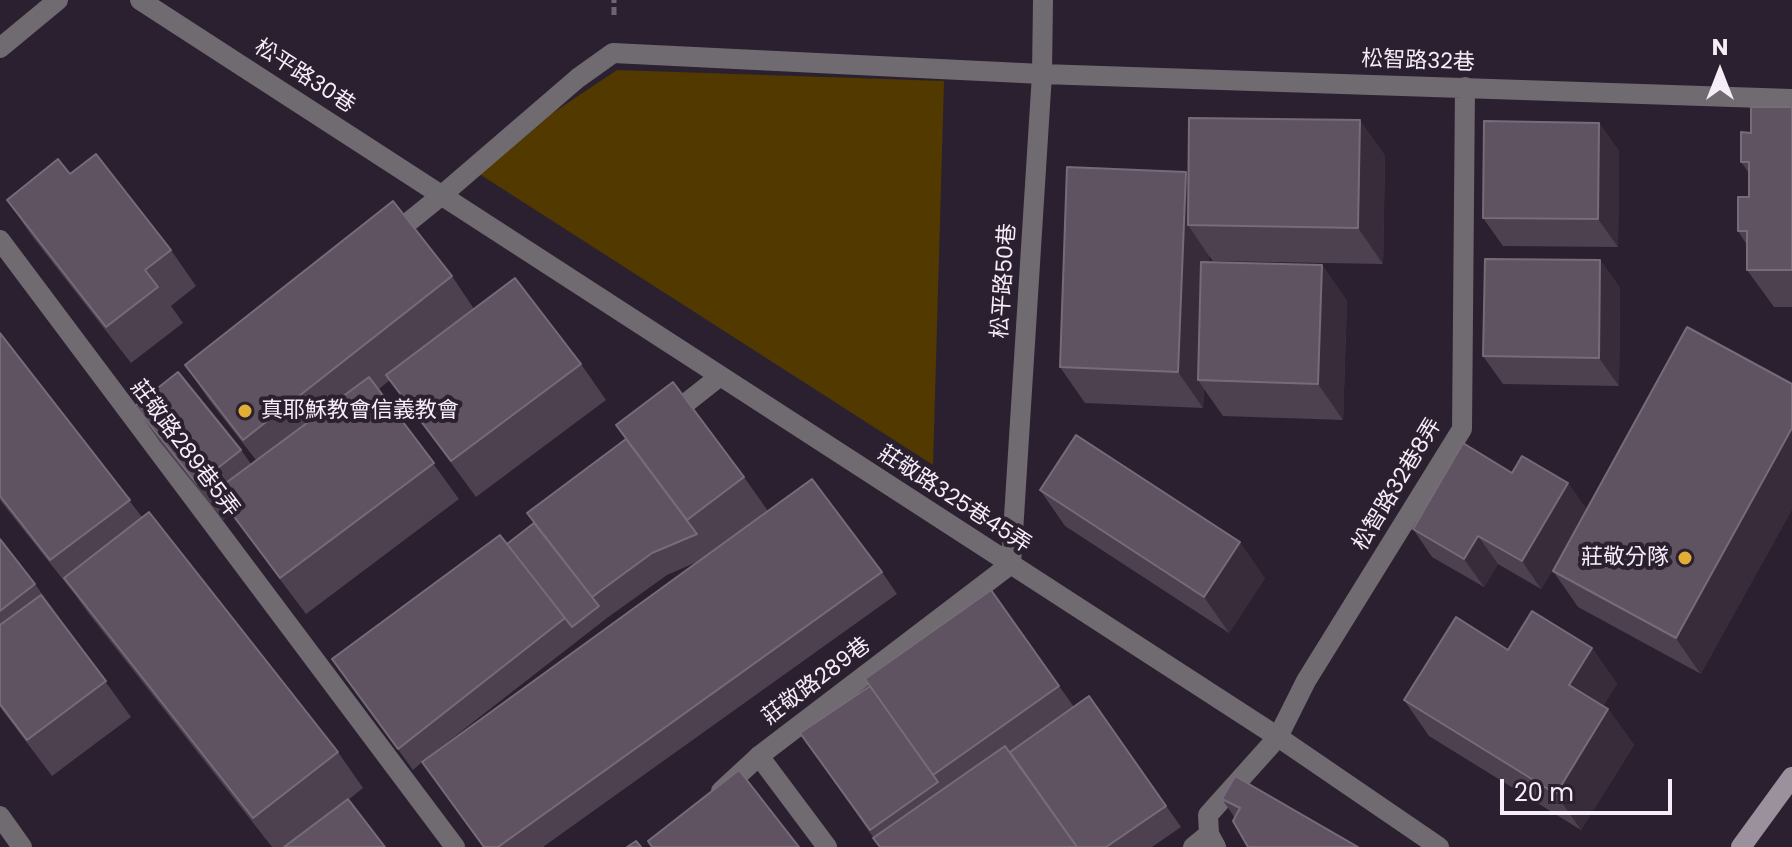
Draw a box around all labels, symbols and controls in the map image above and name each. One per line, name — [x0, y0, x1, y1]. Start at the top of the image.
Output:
north arrow — [1680, 32, 1760, 112]
text: N — [1712, 32, 1728, 63]
street label: 松平路30巷 — [249, 35, 359, 119]
street label: 松智路32巷 — [1361, 47, 1475, 77]
street label: 松平路50巷 — [988, 222, 1022, 340]
street label: 莊敬路289巷5弄 — [124, 375, 244, 523]
place label: 真耶穌教會信義教會 — [261, 398, 459, 424]
marker: 真耶穌教會信義教會 — [236, 402, 254, 420]
street label: 松智路32巷8弄 — [1348, 414, 1448, 556]
street label: 莊敬路325巷45弄 — [873, 441, 1035, 559]
place label: 莊敬分隊 — [1581, 545, 1669, 571]
marker: 莊敬分隊 — [1676, 549, 1694, 567]
street label: 莊敬路289巷 — [758, 633, 876, 731]
scale bar — [1504, 763, 1676, 813]
text: 20 m — [1514, 776, 1574, 809]

